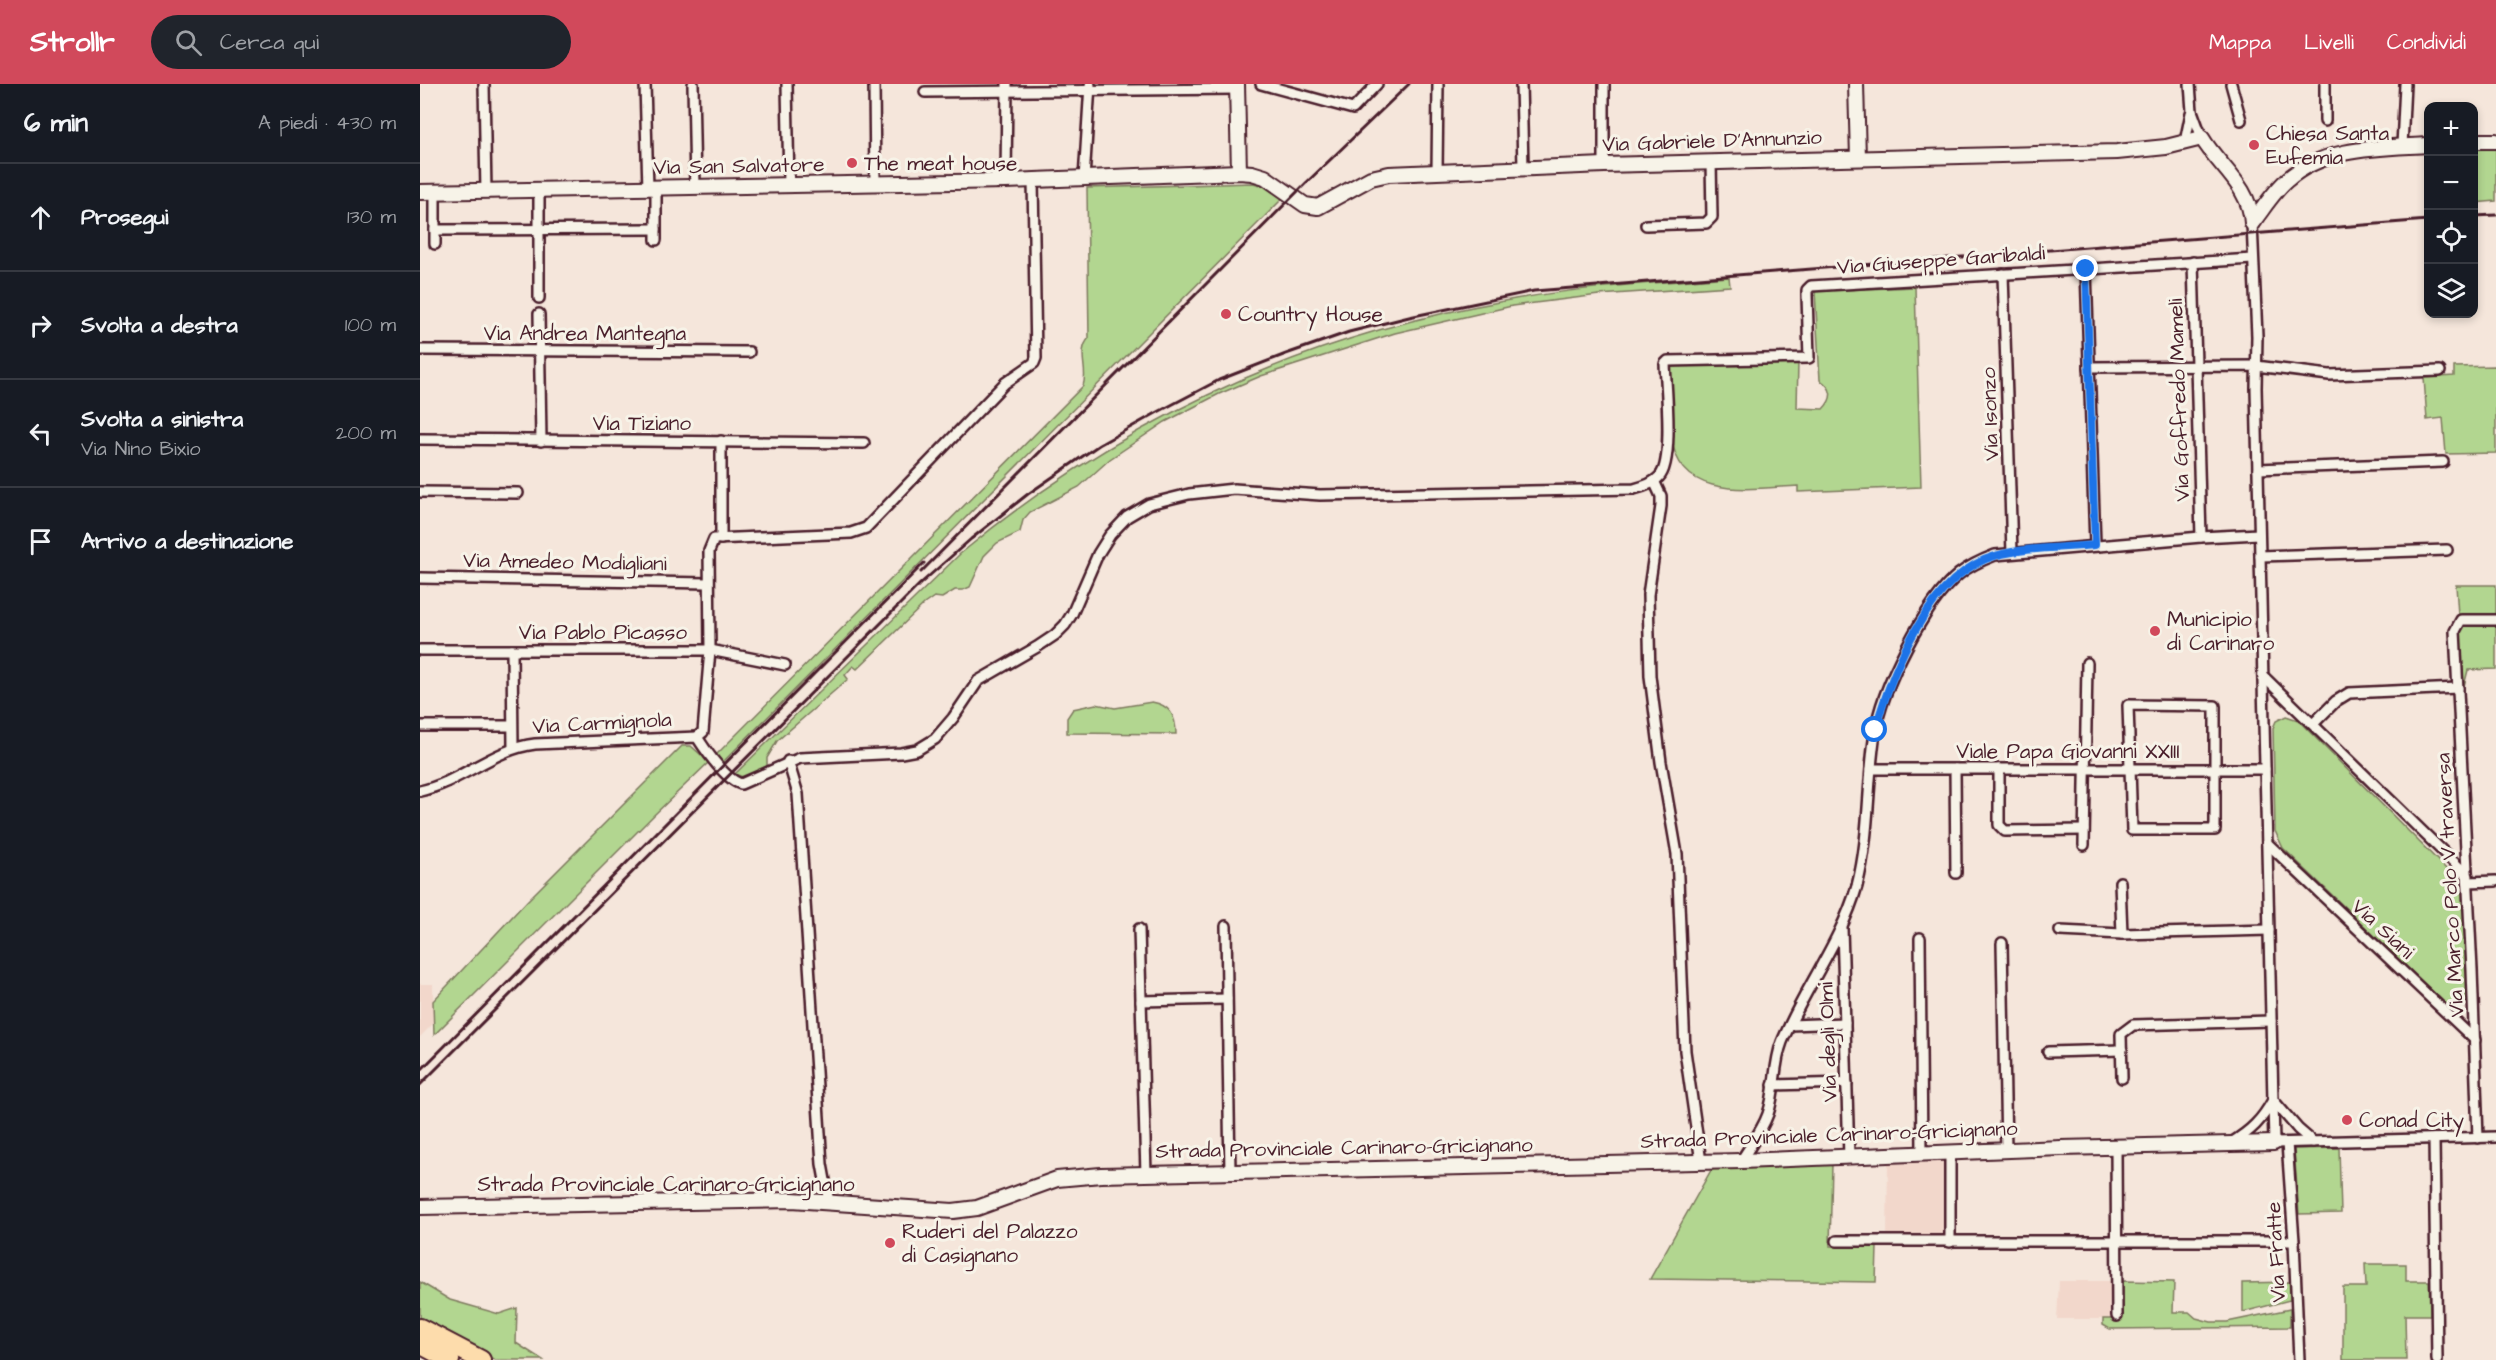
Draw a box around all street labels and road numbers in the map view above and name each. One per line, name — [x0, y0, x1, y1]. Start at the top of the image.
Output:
street label: Via Gabriele D'Annunzio — [1602, 123, 1822, 159]
street label: Via San Salvatore — [653, 150, 825, 182]
street label: Via Giuseppe Garibaldi — [1836, 238, 2046, 283]
street label: Via Goffredo Mameli — [2161, 298, 2197, 502]
street label: Via Andrea Mantegna — [484, 319, 687, 350]
street label: Via Isonzo — [1974, 366, 2006, 461]
street label: Via Tiziano — [593, 409, 691, 438]
street label: Via Amedeo Modigliani — [463, 546, 667, 580]
street label: Via Pablo Picasso — [519, 618, 687, 647]
street label: Via Carmignola — [532, 705, 673, 743]
street label: Viale Papa Giovanni XXIII — [1956, 737, 2180, 767]
street label: Via Marco Polo V traversa — [2429, 752, 2471, 1018]
street label: Via Siani — [2345, 892, 2421, 966]
street label: Via degli Olmi — [1811, 981, 1847, 1103]
street label: Strada Provinciale Carinaro-Gricignano — [1640, 1114, 2018, 1158]
street label: Strada Provinciale Carinaro-Gricignano — [1155, 1130, 1533, 1168]
street label: Strada Provinciale Carinaro-Gricignano — [477, 1170, 855, 1201]
street label: Via Fratte — [2259, 1201, 2293, 1303]

